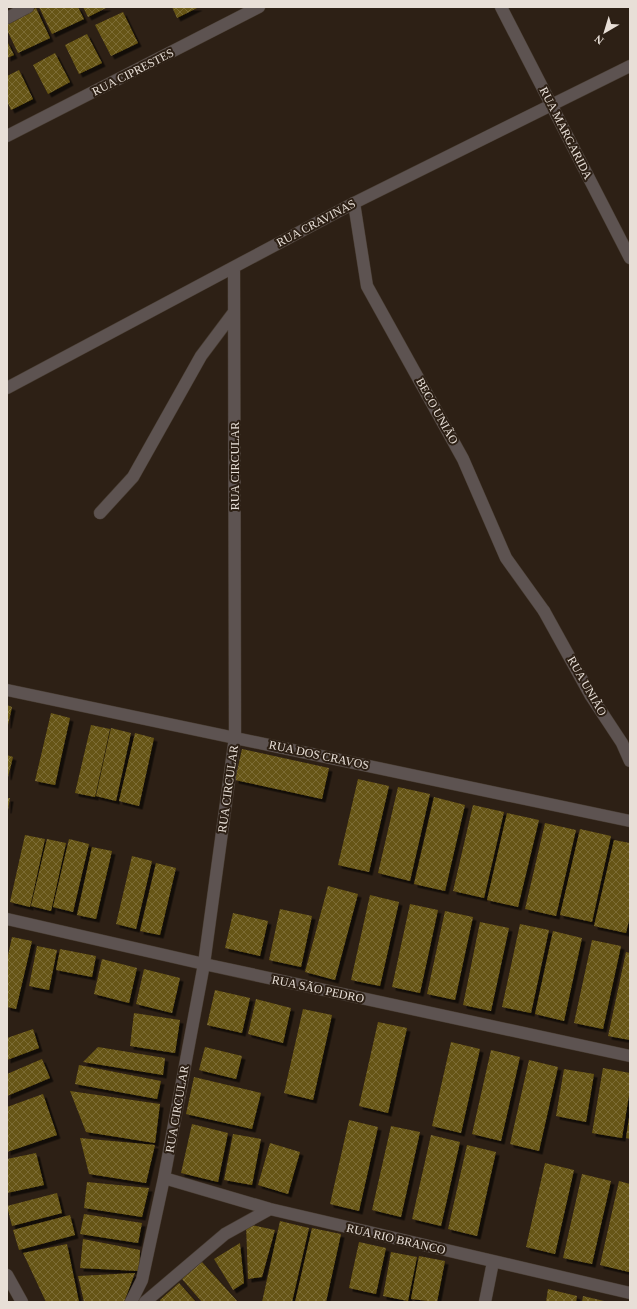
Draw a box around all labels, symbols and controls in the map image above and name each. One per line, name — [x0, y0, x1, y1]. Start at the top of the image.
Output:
north arrow — [585, 12, 625, 52]
text: N — [592, 33, 606, 47]
street label: RUA CIPRESTES — [90, 45, 176, 99]
street label: RUA MARGARIDA — [537, 85, 595, 182]
street label: RUA CRAVINAS — [274, 196, 358, 250]
street label: BECO UNIÃO — [413, 375, 461, 447]
street label: RUA CIRCULAR — [228, 422, 242, 510]
street label: RUA UNIÃO — [564, 654, 610, 719]
street label: RUA DOS CRAVOS — [268, 738, 370, 772]
street label: RUA CIRCULAR — [215, 744, 241, 834]
street label: RUA SÃO PEDRO — [271, 972, 366, 1006]
street label: RUA CIRCULAR — [162, 1064, 192, 1154]
street label: RUA RIO BRANCO — [345, 1221, 447, 1257]

